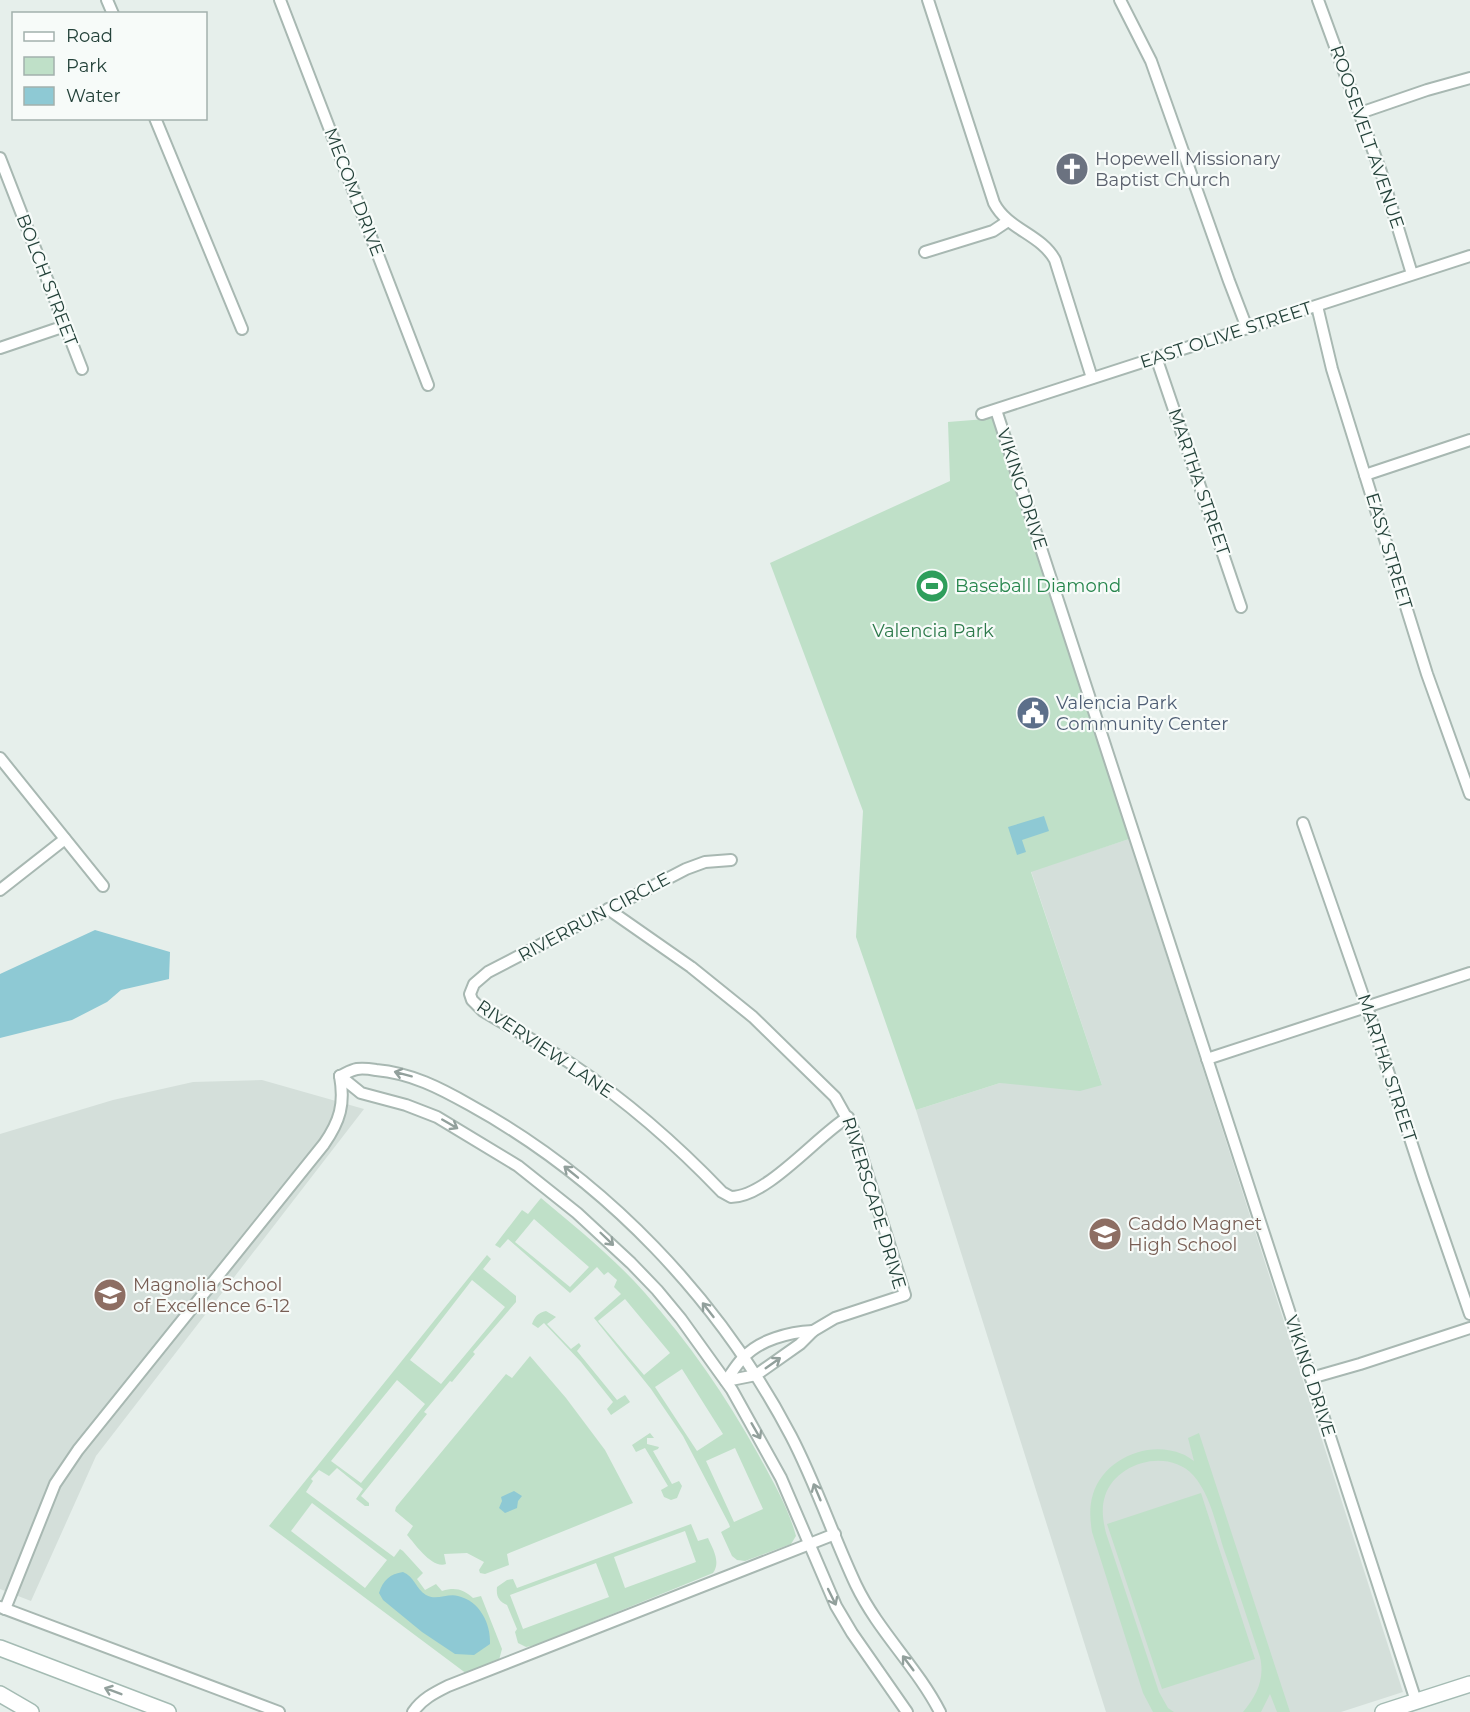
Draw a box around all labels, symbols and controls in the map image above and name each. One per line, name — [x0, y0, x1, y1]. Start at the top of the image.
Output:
legend — [12, 12, 207, 120]
text: Road — [66, 25, 113, 47]
street label: ROOSEVELT AVENUE — [1325, 43, 1409, 231]
text: Park — [66, 55, 107, 77]
text: Water — [66, 85, 121, 107]
street label: MECOM DRIVE — [319, 125, 389, 259]
place label: Hopewell Missionary Baptist Church — [1095, 148, 1280, 191]
church icon: Hopewell Missionary Baptist Church — [1054, 151, 1090, 187]
street label: BOLCH STREET — [12, 211, 83, 350]
street label: EAST OLIVE STREET — [1137, 297, 1315, 373]
street label: MARTHA STREET — [1164, 406, 1235, 559]
street label: VIKING DRIVE — [992, 425, 1052, 553]
street label: EASY STREET — [1361, 490, 1417, 612]
sports icon: Baseball Diamond — [914, 568, 950, 604]
place label: Baseball Diamond — [955, 575, 1121, 597]
park label: Valencia Park — [872, 620, 994, 642]
place label: Valencia Park Community Center — [1056, 692, 1228, 735]
public building icon: Valencia Park Community Center — [1015, 695, 1051, 731]
street label: RIVERRUN CIRCLE — [514, 868, 674, 966]
street label: MARTHA STREET — [1353, 991, 1421, 1145]
street label: RIVERVIEW LANE — [473, 995, 617, 1103]
one-way arrow — [394, 1068, 413, 1080]
street label: RIVERSCAPE DRIVE — [837, 1114, 911, 1292]
one-way arrow — [441, 1119, 458, 1131]
one-way arrow — [563, 1165, 579, 1178]
place label: Caddo Magnet High School — [1128, 1213, 1262, 1256]
school or university icon: Caddo Magnet High School — [1087, 1216, 1123, 1252]
one-way arrow — [599, 1232, 614, 1246]
place label: Magnolia School of Excellence 6-12 — [133, 1274, 290, 1317]
school or university icon: Magnolia School of Excellence 6-12 — [92, 1277, 128, 1313]
one-way arrow — [702, 1302, 715, 1318]
street label: VIKING DRIVE — [1280, 1312, 1340, 1440]
one-way arrow — [764, 1357, 781, 1369]
one-way arrow — [750, 1422, 762, 1439]
one-way arrow — [811, 1483, 822, 1502]
one-way arrow — [827, 1588, 839, 1606]
one-way arrow — [902, 1656, 914, 1672]
one-way arrow — [104, 1685, 123, 1696]

